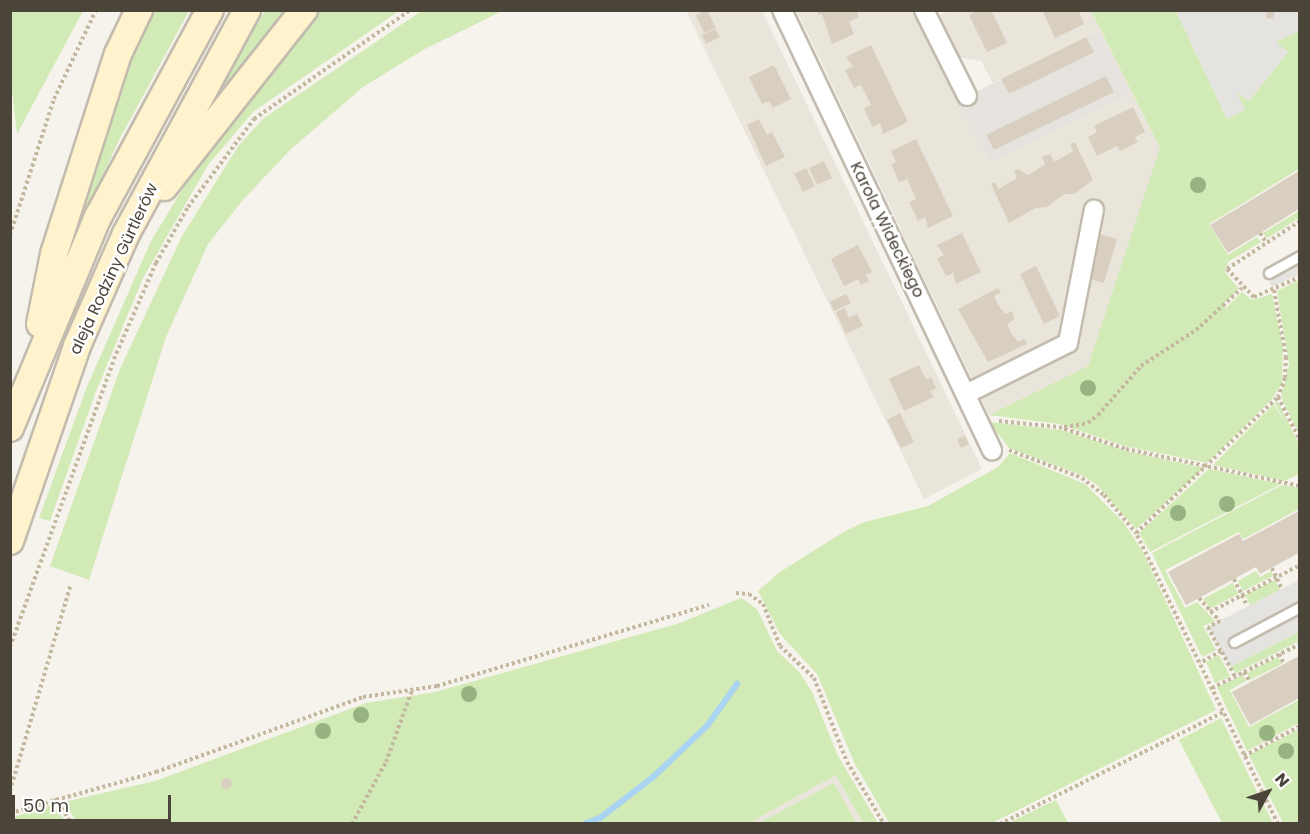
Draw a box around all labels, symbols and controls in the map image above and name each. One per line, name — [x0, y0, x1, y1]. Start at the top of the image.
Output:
street label: Karola Wideckiego — [846, 159, 928, 301]
street label: aleja Rodziny Gürtlerów — [66, 180, 162, 358]
north arrow — [1238, 762, 1298, 822]
text: N — [1269, 768, 1295, 792]
scale bar — [15, 783, 174, 821]
text: 50 m — [23, 793, 69, 818]

